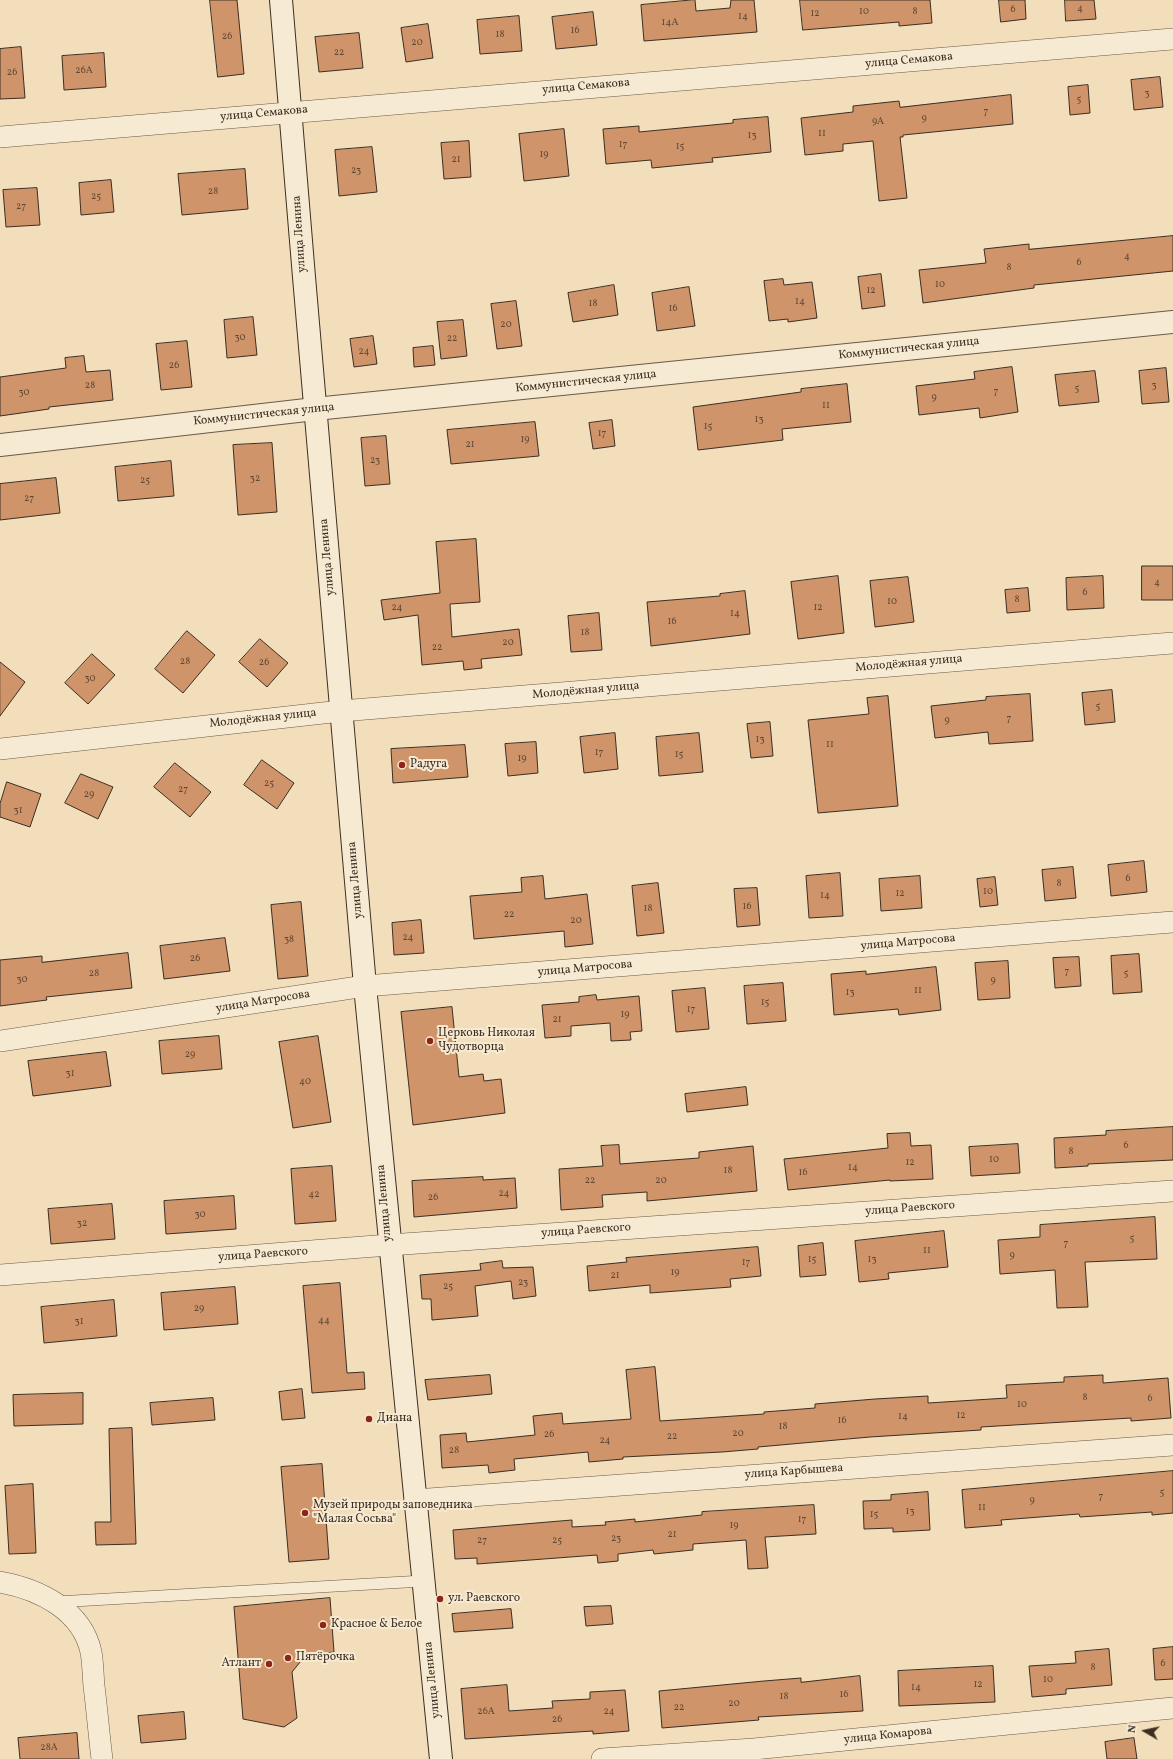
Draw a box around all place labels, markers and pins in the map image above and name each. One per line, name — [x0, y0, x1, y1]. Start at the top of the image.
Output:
place label: Радуга — [410, 758, 447, 772]
marker: Радуга — [397, 760, 407, 770]
place label: Церковь Николая Чудотворца — [438, 1027, 535, 1055]
marker: Церковь Николая Чудотворца — [425, 1036, 435, 1046]
place label: Диана — [377, 1412, 412, 1426]
marker: Диана — [364, 1414, 374, 1424]
place label: Музей природы заповедника "Малая Сосьва" — [313, 1499, 473, 1527]
marker: Музей природы заповедника "Малая Сосьва" — [300, 1508, 310, 1518]
place label: ул. Раевского — [448, 1592, 520, 1606]
marker: ул. Раевского — [435, 1594, 445, 1604]
place label: Красное & Белое — [331, 1618, 422, 1632]
marker: Красное & Белое — [318, 1620, 328, 1630]
place label: Пятёрочка — [296, 1651, 355, 1665]
marker: Пятёрочка — [283, 1653, 293, 1663]
place label: Атлант — [221, 1657, 261, 1671]
marker: Атлант — [264, 1659, 274, 1669]

